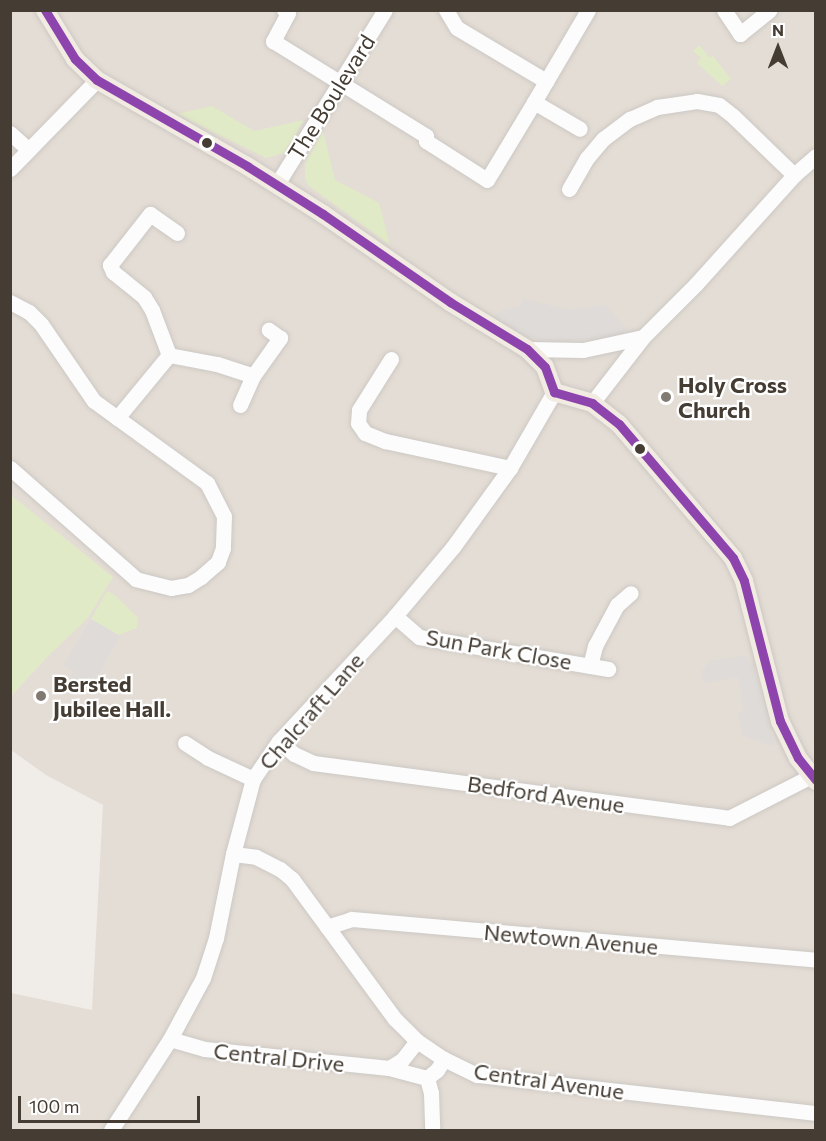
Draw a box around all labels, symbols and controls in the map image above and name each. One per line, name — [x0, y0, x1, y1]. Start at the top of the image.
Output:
north arrow — [748, 18, 808, 78]
text: N — [772, 20, 784, 39]
street label: The Boulevard — [282, 29, 380, 165]
unlabelled marker — [201, 137, 213, 149]
place label: Holy Cross Church — [678, 371, 787, 422]
marker: Holy Cross Church — [659, 390, 673, 404]
unlabelled marker — [634, 443, 646, 455]
street label: Sun Park Close — [424, 623, 574, 675]
street label: Chalcraft Lane — [253, 647, 369, 775]
place label: Bersted Jubilee Hall. — [53, 670, 171, 722]
marker: Bersted Jubilee Hall. — [34, 689, 48, 703]
street label: Bedford Avenue — [466, 770, 626, 818]
street label: Newtown Avenue — [483, 918, 659, 960]
street label: Central Drive — [212, 1037, 346, 1077]
street label: Central Avenue — [472, 1057, 626, 1105]
scale bar — [21, 1084, 202, 1122]
text: 100 m — [29, 1095, 79, 1117]

